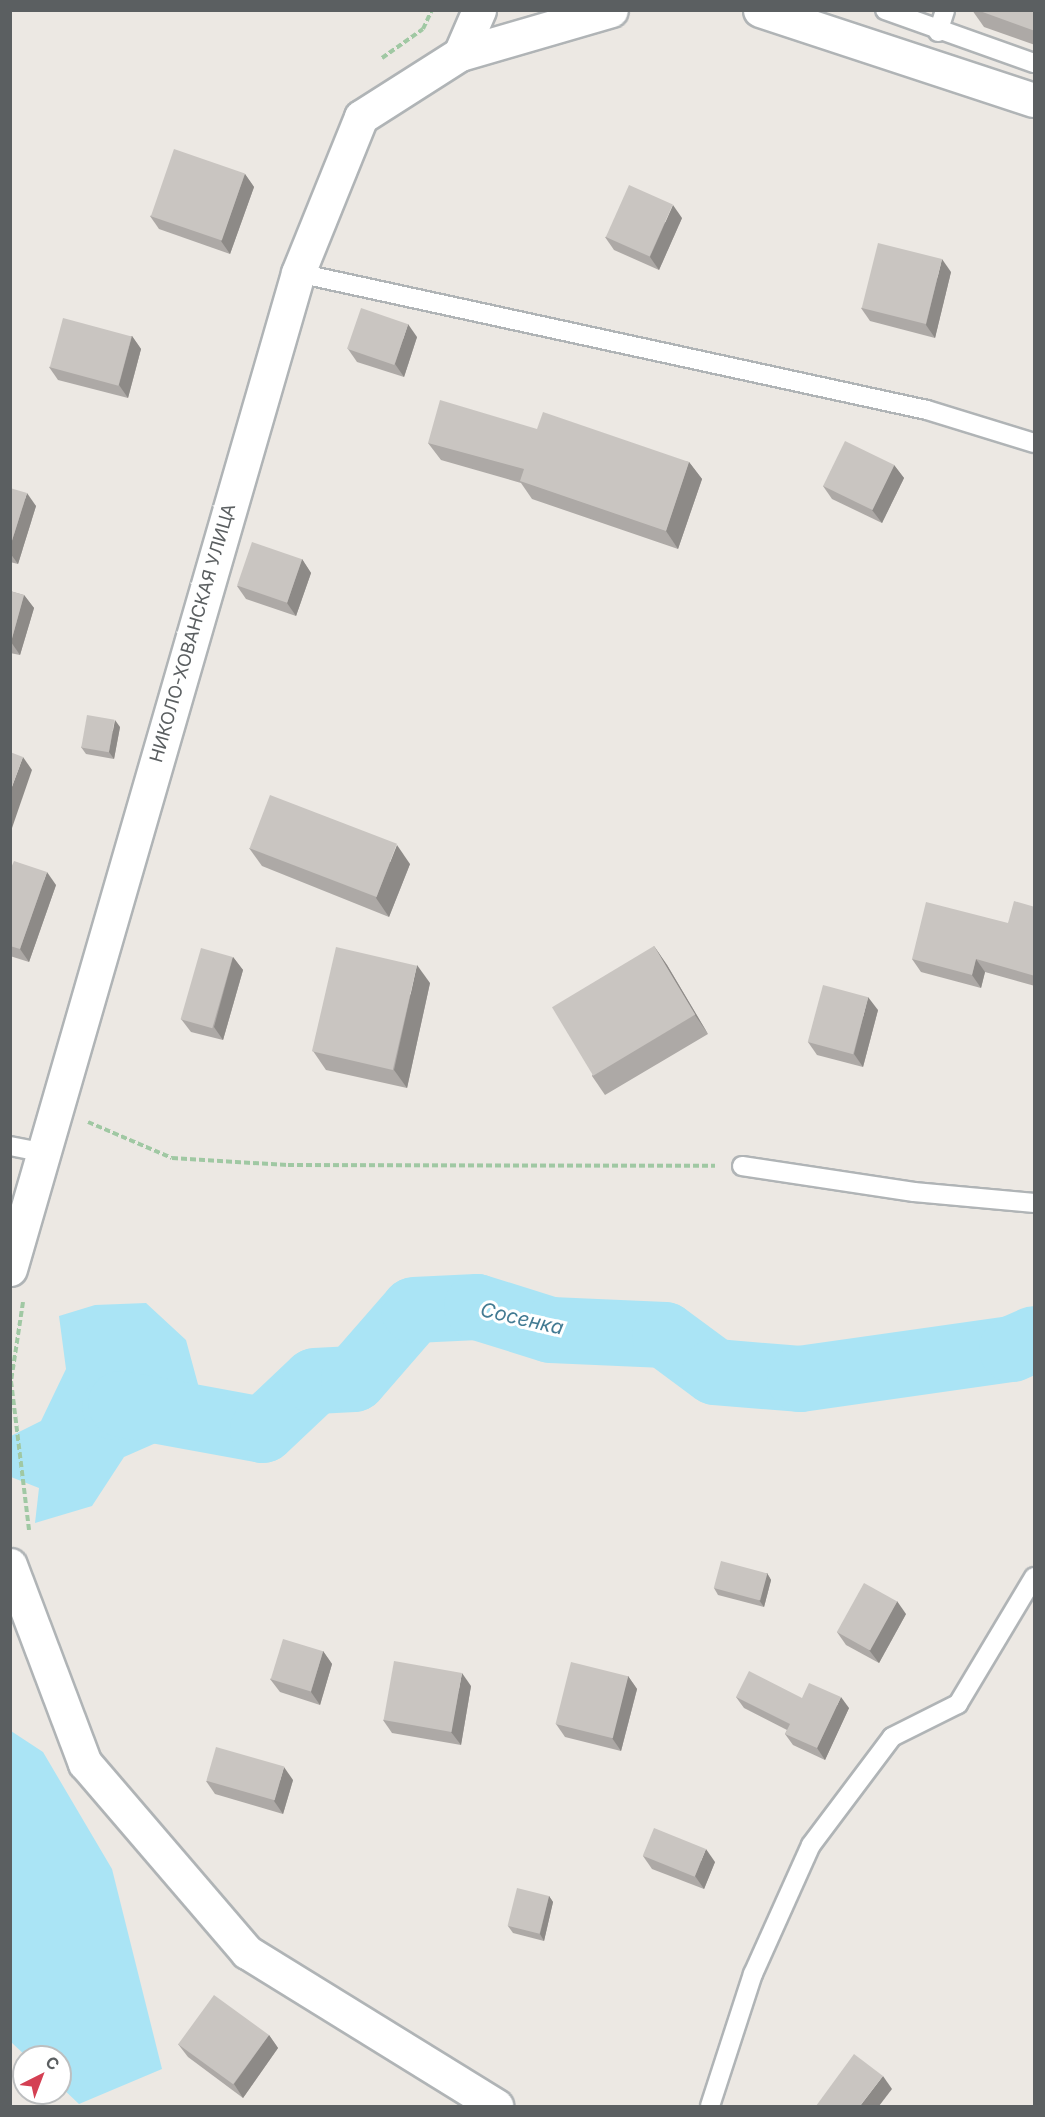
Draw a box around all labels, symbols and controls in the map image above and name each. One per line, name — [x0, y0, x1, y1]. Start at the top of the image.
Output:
street label: НИКОЛО-ХОВАНСКАЯ УЛИЦА — [146, 501, 240, 765]
water label: Сосенка — [478, 1298, 566, 1340]
north arrow — [12, 2045, 72, 2105]
text: С — [42, 2052, 64, 2075]

